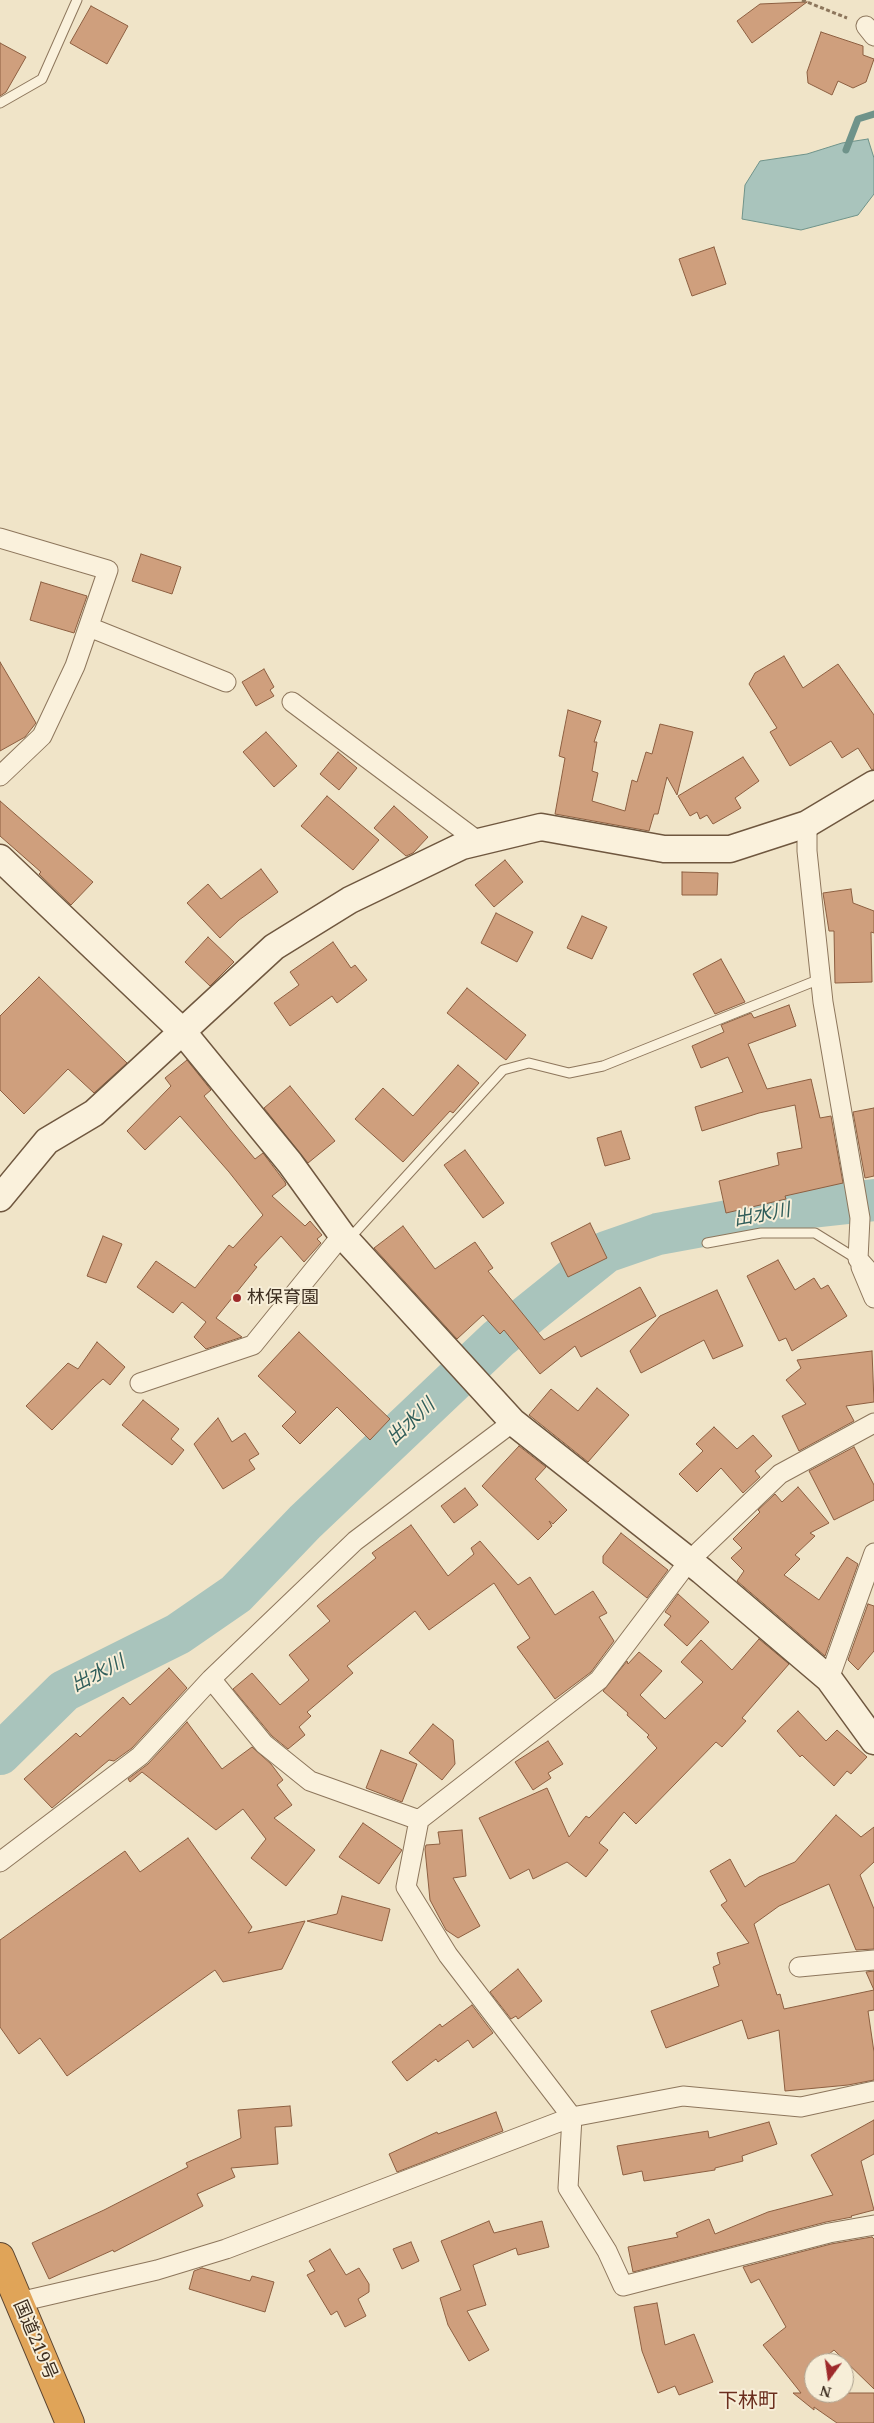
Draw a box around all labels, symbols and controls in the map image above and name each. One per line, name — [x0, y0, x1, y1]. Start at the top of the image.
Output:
water label: 出水川 — [732, 1199, 792, 1231]
place label: 林保育園 — [247, 1287, 319, 1309]
marker: 林保育園 — [231, 1292, 243, 1304]
water label: 出水川 — [382, 1394, 440, 1450]
water label: 出水川 — [67, 1651, 129, 1697]
street label: 国道219号 — [9, 2297, 61, 2383]
north arrow — [804, 2353, 854, 2403]
text: N — [818, 2382, 833, 2403]
district label: 下林町 — [718, 2389, 778, 2413]

